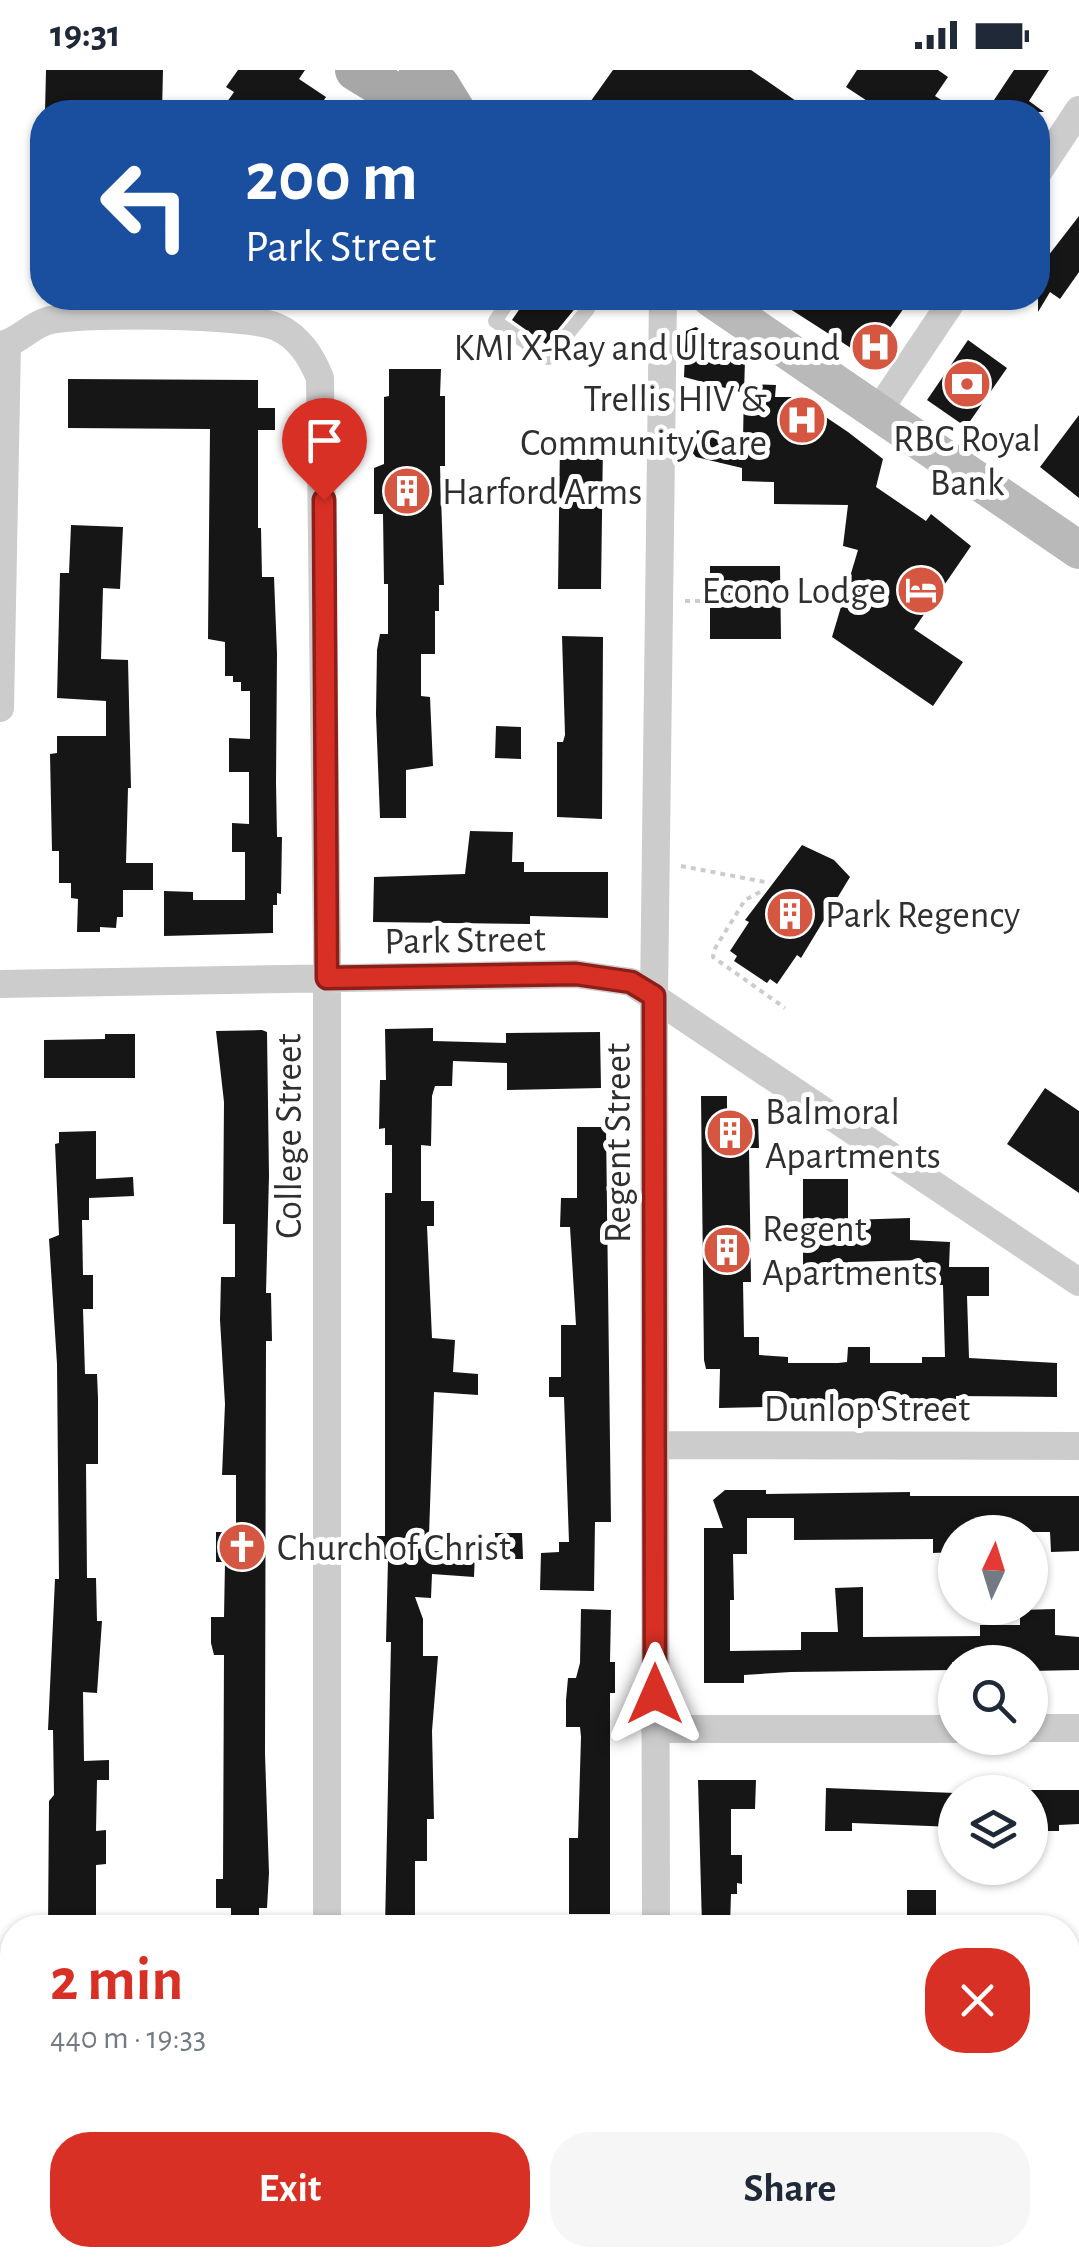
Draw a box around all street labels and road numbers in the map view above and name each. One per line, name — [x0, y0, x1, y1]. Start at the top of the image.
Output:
street label: Park Street — [384, 921, 546, 961]
street label: College Street — [271, 1033, 309, 1239]
street label: Regent Street — [600, 1043, 638, 1243]
street label: Dunlop Street — [764, 1391, 970, 1429]

